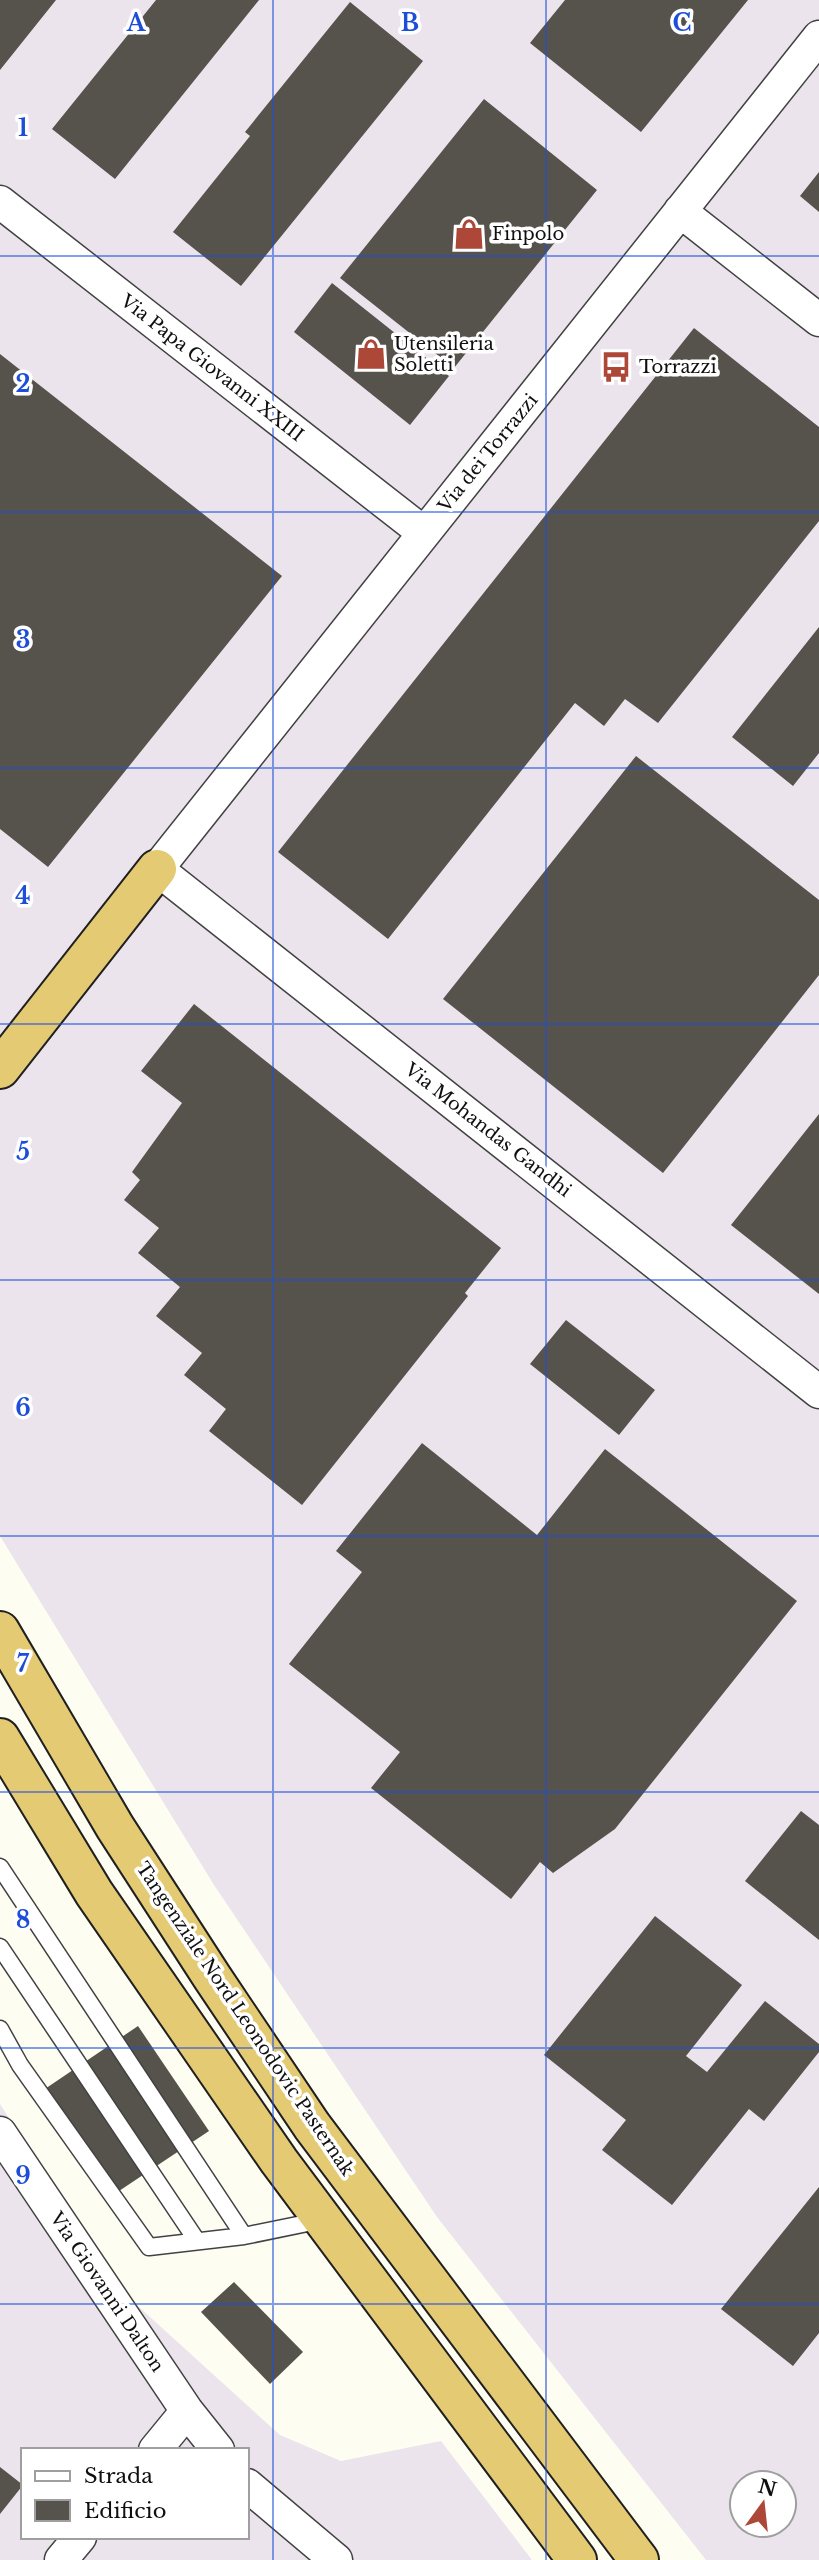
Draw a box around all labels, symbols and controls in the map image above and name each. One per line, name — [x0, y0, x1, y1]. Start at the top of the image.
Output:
text: A — [126, 9, 147, 37]
text: B — [401, 9, 419, 37]
text: C — [673, 9, 691, 37]
text: 1 — [18, 114, 28, 142]
shop icon: Finpolo — [452, 217, 486, 251]
place label: Finpolo — [492, 223, 564, 245]
street label: Via Papa Giovanni XXIII — [115, 289, 308, 446]
place label: Utensileria Soletti — [394, 333, 494, 376]
shop icon: Utensileria Soletti — [354, 337, 388, 371]
bus stop icon: Torrazzi — [599, 350, 633, 384]
place label: Torrazzi — [639, 356, 717, 378]
text: 2 — [16, 370, 30, 398]
street label: Via dei Torrazzi — [433, 389, 542, 517]
text: 3 — [16, 626, 30, 654]
text: 4 — [15, 882, 31, 910]
street label: Via Mohandas Gandhi — [400, 1058, 575, 1202]
text: 5 — [16, 1138, 30, 1166]
text: 6 — [15, 1394, 31, 1422]
text: 7 — [17, 1650, 30, 1678]
street label: Tangenziale Nord Leonodovic Pasternak — [132, 1858, 358, 2180]
text: 8 — [16, 1906, 30, 1934]
text: 9 — [15, 2162, 31, 2190]
street label: Via Giovanni Dalton — [45, 2207, 169, 2376]
legend — [21, 2448, 248, 2539]
text: Strada — [84, 2463, 153, 2489]
north arrow — [728, 2469, 798, 2539]
text: N — [756, 2475, 779, 2502]
text: Edificio — [84, 2498, 166, 2524]

